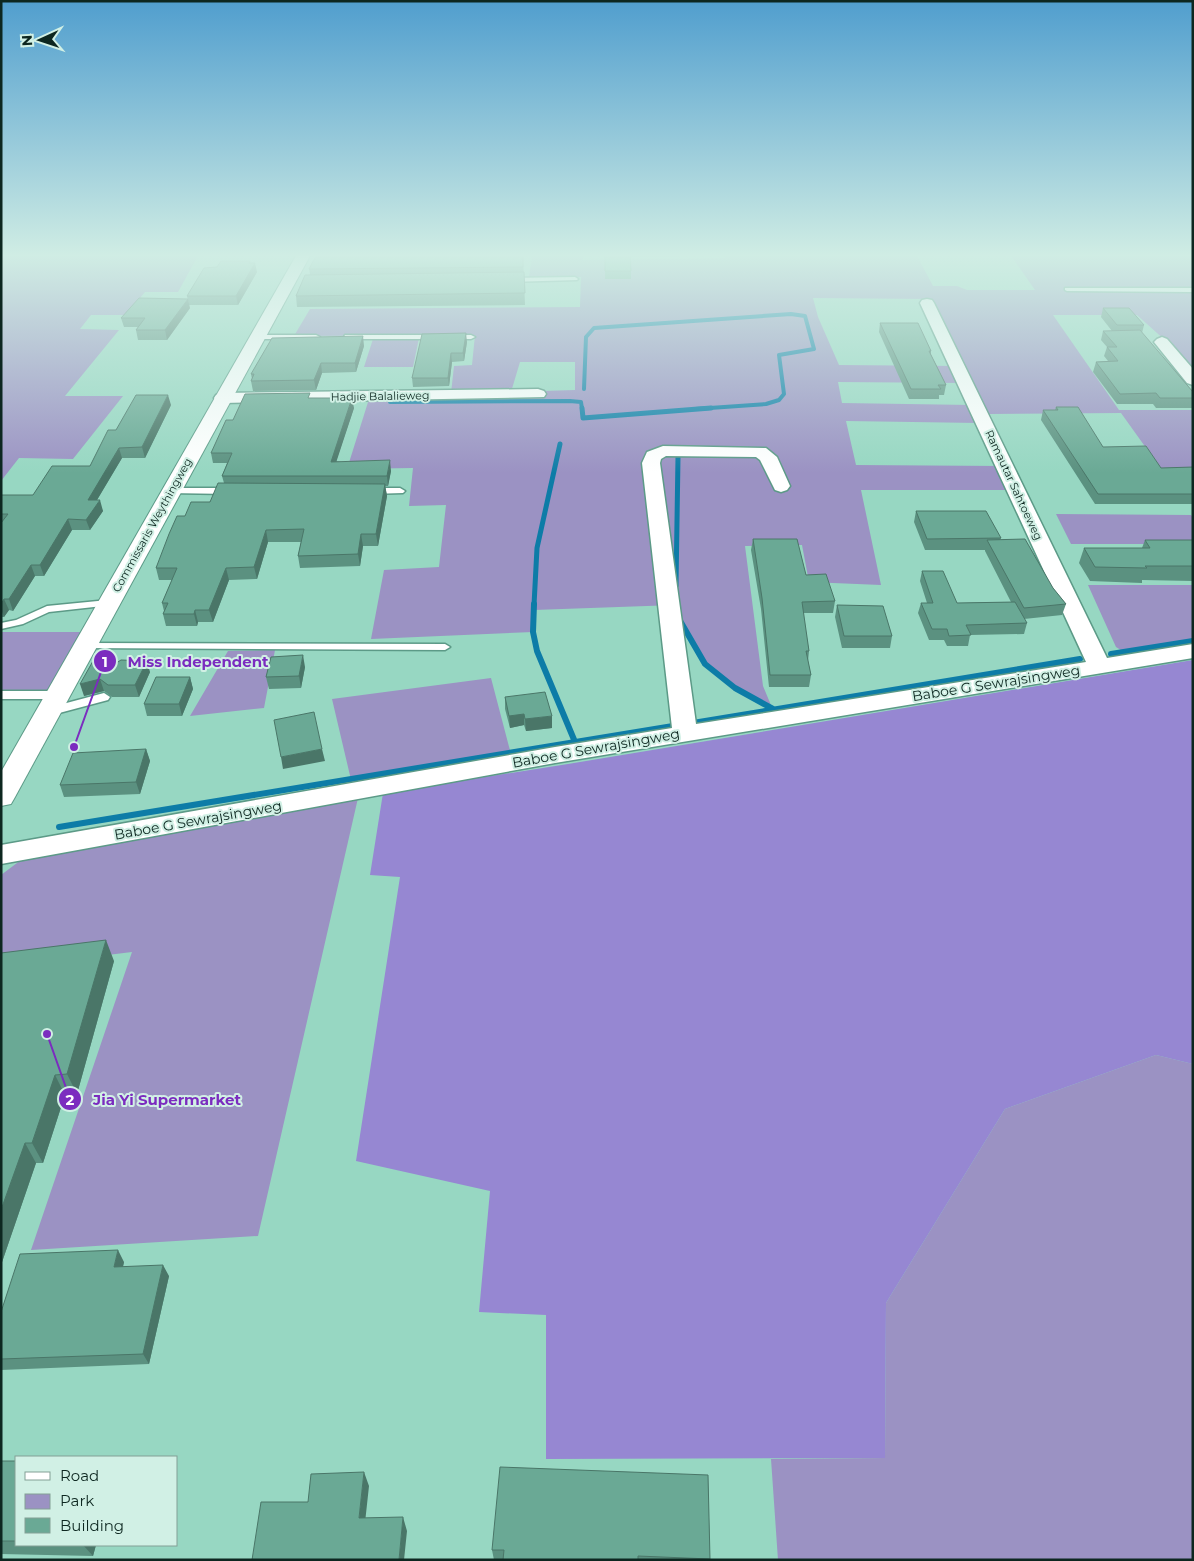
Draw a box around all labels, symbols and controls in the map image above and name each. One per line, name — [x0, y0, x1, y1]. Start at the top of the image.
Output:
north arrow — [15, 15, 65, 65]
text: N — [18, 35, 36, 47]
street label: Hadjie Balalieweg — [331, 388, 429, 404]
street label: Ramautar Sahtoeweg — [982, 428, 1046, 542]
street label: Commissaris Weythingweg — [109, 455, 195, 595]
callout: Miss Independent — [93, 646, 279, 676]
text: 1 — [102, 652, 108, 671]
text: Miss Independent — [127, 652, 269, 671]
street label: Baboe G Sewrajsingweg — [911, 661, 1081, 705]
street label: Baboe G Sewrajsingweg — [511, 724, 681, 772]
street label: Baboe G Sewrajsingweg — [113, 796, 283, 844]
callout: Jia Yi Supermarket — [58, 1084, 251, 1114]
text: 2 — [66, 1090, 75, 1109]
text: Jia Yi Supermarket — [92, 1090, 241, 1109]
legend — [15, 1456, 178, 1546]
text: Road — [60, 1466, 99, 1485]
text: Park — [60, 1491, 94, 1510]
text: Building — [60, 1516, 124, 1535]

